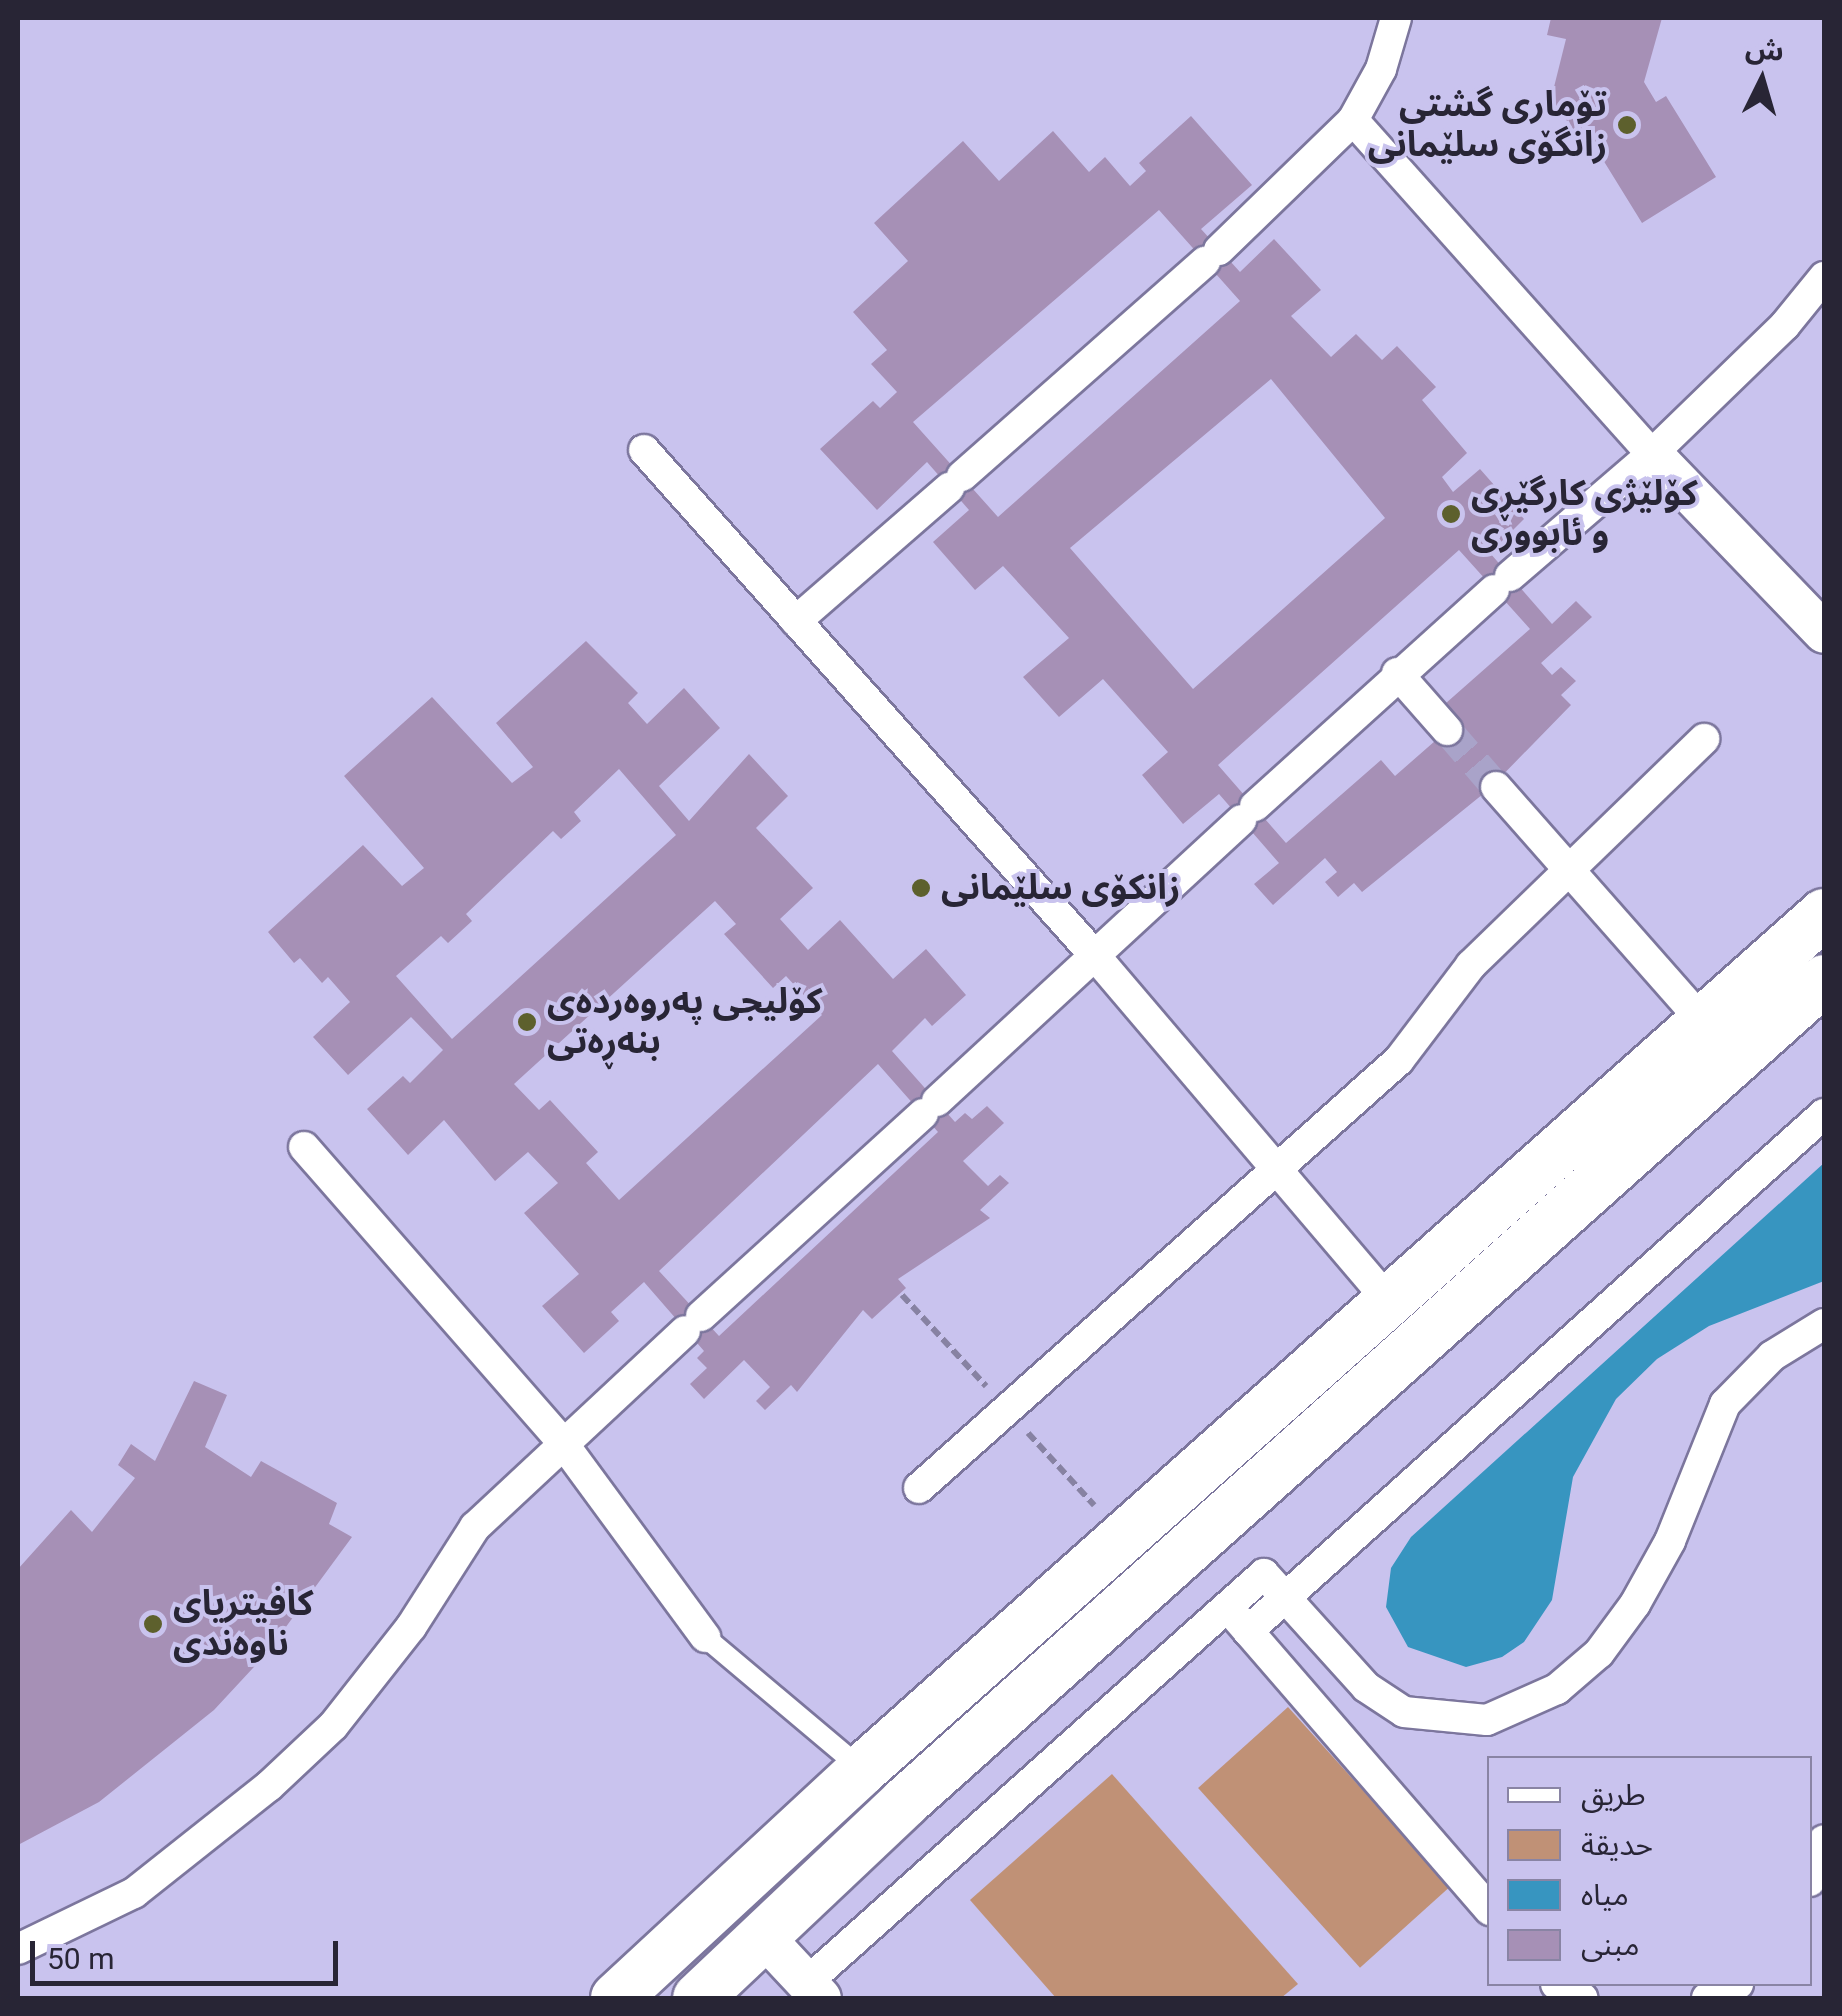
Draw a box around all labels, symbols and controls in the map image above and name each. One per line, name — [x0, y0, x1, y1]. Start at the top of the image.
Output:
north arrow — [1712, 30, 1812, 130]
text: ش — [1744, 32, 1785, 68]
place label: تۆماری گشتی زانگۆی سلێمانی — [1368, 84, 1607, 166]
marker: تۆماری گشتی زانگۆی سلێمانی — [1616, 114, 1638, 136]
place label: كۆلێژی كارگێڕی و ئابووری — [1471, 473, 1698, 555]
marker: كۆلێژی كارگێڕی و ئابووری — [1440, 503, 1462, 525]
place label: زانکۆی سلێمانی — [941, 867, 1180, 909]
marker: زانکۆی سلێمانی — [910, 877, 932, 899]
place label: کۆلیجی پەروەردەی بنەڕەتی — [547, 981, 822, 1063]
marker: کۆلیجی پەروەردەی بنەڕەتی — [516, 1011, 538, 1033]
place label: کافیتریای ناوەندی — [173, 1583, 313, 1665]
marker: کافیتریای ناوەندی — [142, 1613, 164, 1635]
legend — [1487, 1756, 1812, 1986]
text: طريق — [1581, 1777, 1646, 1812]
text: حديقة — [1581, 1827, 1653, 1862]
text: مياه — [1581, 1877, 1629, 1912]
scale bar — [35, 1921, 342, 1983]
text: مبنى — [1581, 1927, 1639, 1962]
text: 50 m — [47, 1941, 114, 1976]

